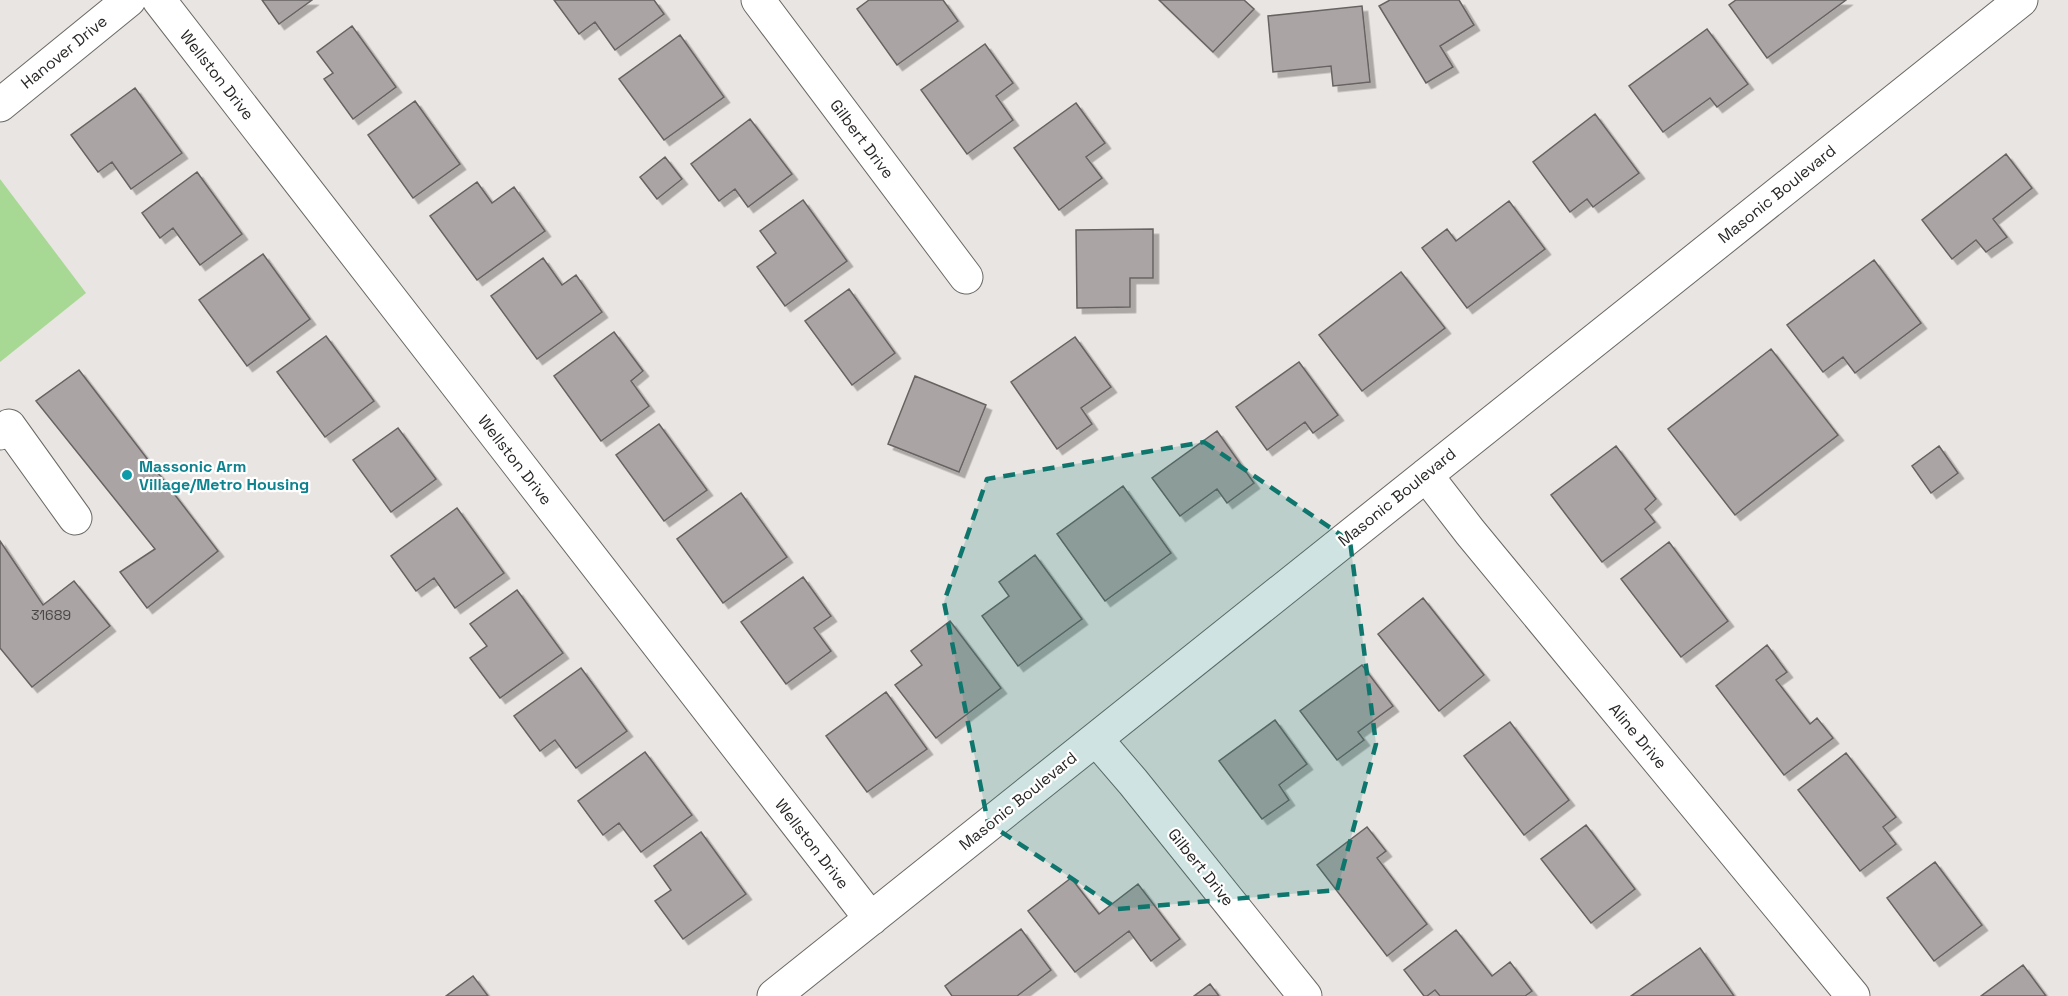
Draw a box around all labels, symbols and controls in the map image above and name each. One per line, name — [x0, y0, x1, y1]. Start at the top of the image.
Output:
street label: Hanover Drive — [16, 11, 112, 93]
street label: Wellston Drive — [175, 26, 259, 124]
street label: Gilbert Drive — [825, 95, 899, 183]
street label: Masonic Boulevard — [1714, 140, 1840, 248]
street label: Wellston Drive — [473, 411, 557, 509]
street label: Masonic Boulevard — [1334, 443, 1460, 551]
place label: Massonic Arm Village/Metro Housing — [139, 456, 309, 495]
marker: Massonic Arm Village/Metro Housing — [120, 468, 134, 482]
house number: 31689 — [31, 606, 71, 624]
street label: Aline Drive — [1604, 699, 1672, 773]
street label: Masonic Boulevard — [955, 747, 1081, 855]
street label: Wellston Drive — [770, 795, 854, 893]
street label: Gilbert Drive — [1163, 824, 1239, 910]

